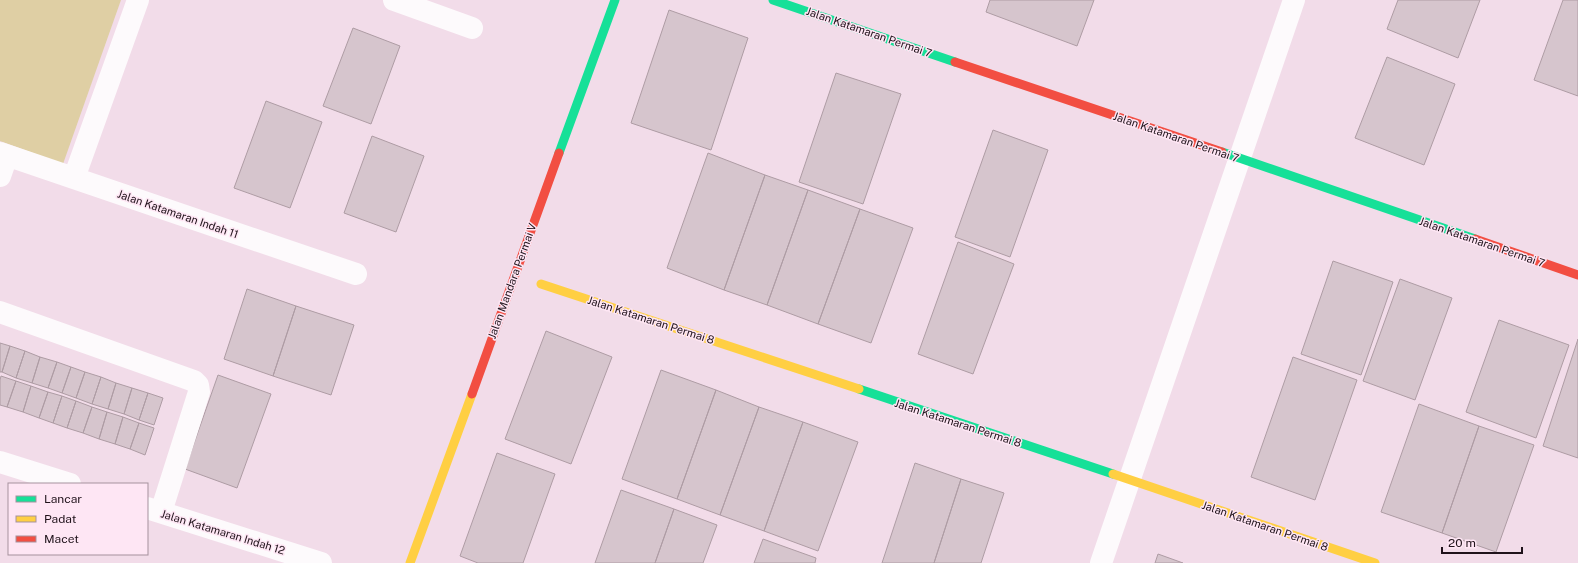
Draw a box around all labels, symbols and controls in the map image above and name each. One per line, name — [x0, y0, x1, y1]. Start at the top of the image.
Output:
street label: Jalan Katamaran Permai 7 — [805, 5, 934, 59]
street label: Jalan Katamaran Permai 7 — [1112, 110, 1241, 164]
street label: Jalan Katamaran Indah 11 — [116, 188, 240, 240]
street label: Jalan Katamaran Permai 7 — [1418, 215, 1547, 269]
street label: Jalan Mandara Permai V — [486, 221, 539, 340]
street label: Jalan Katamaran Permai 8 — [586, 294, 716, 346]
street label: Jalan Katamaran Permai 8 — [893, 397, 1023, 449]
legend — [8, 483, 148, 555]
text: Lancar — [44, 492, 82, 506]
street label: Jalan Katamaran Permai 8 — [1200, 499, 1330, 553]
street label: Jalan Katamaran Indah 12 — [159, 507, 287, 557]
text: Padat — [44, 512, 77, 526]
scale bar — [1442, 529, 1522, 555]
text: Macet — [44, 532, 79, 546]
text: 20 m — [1448, 536, 1476, 550]

